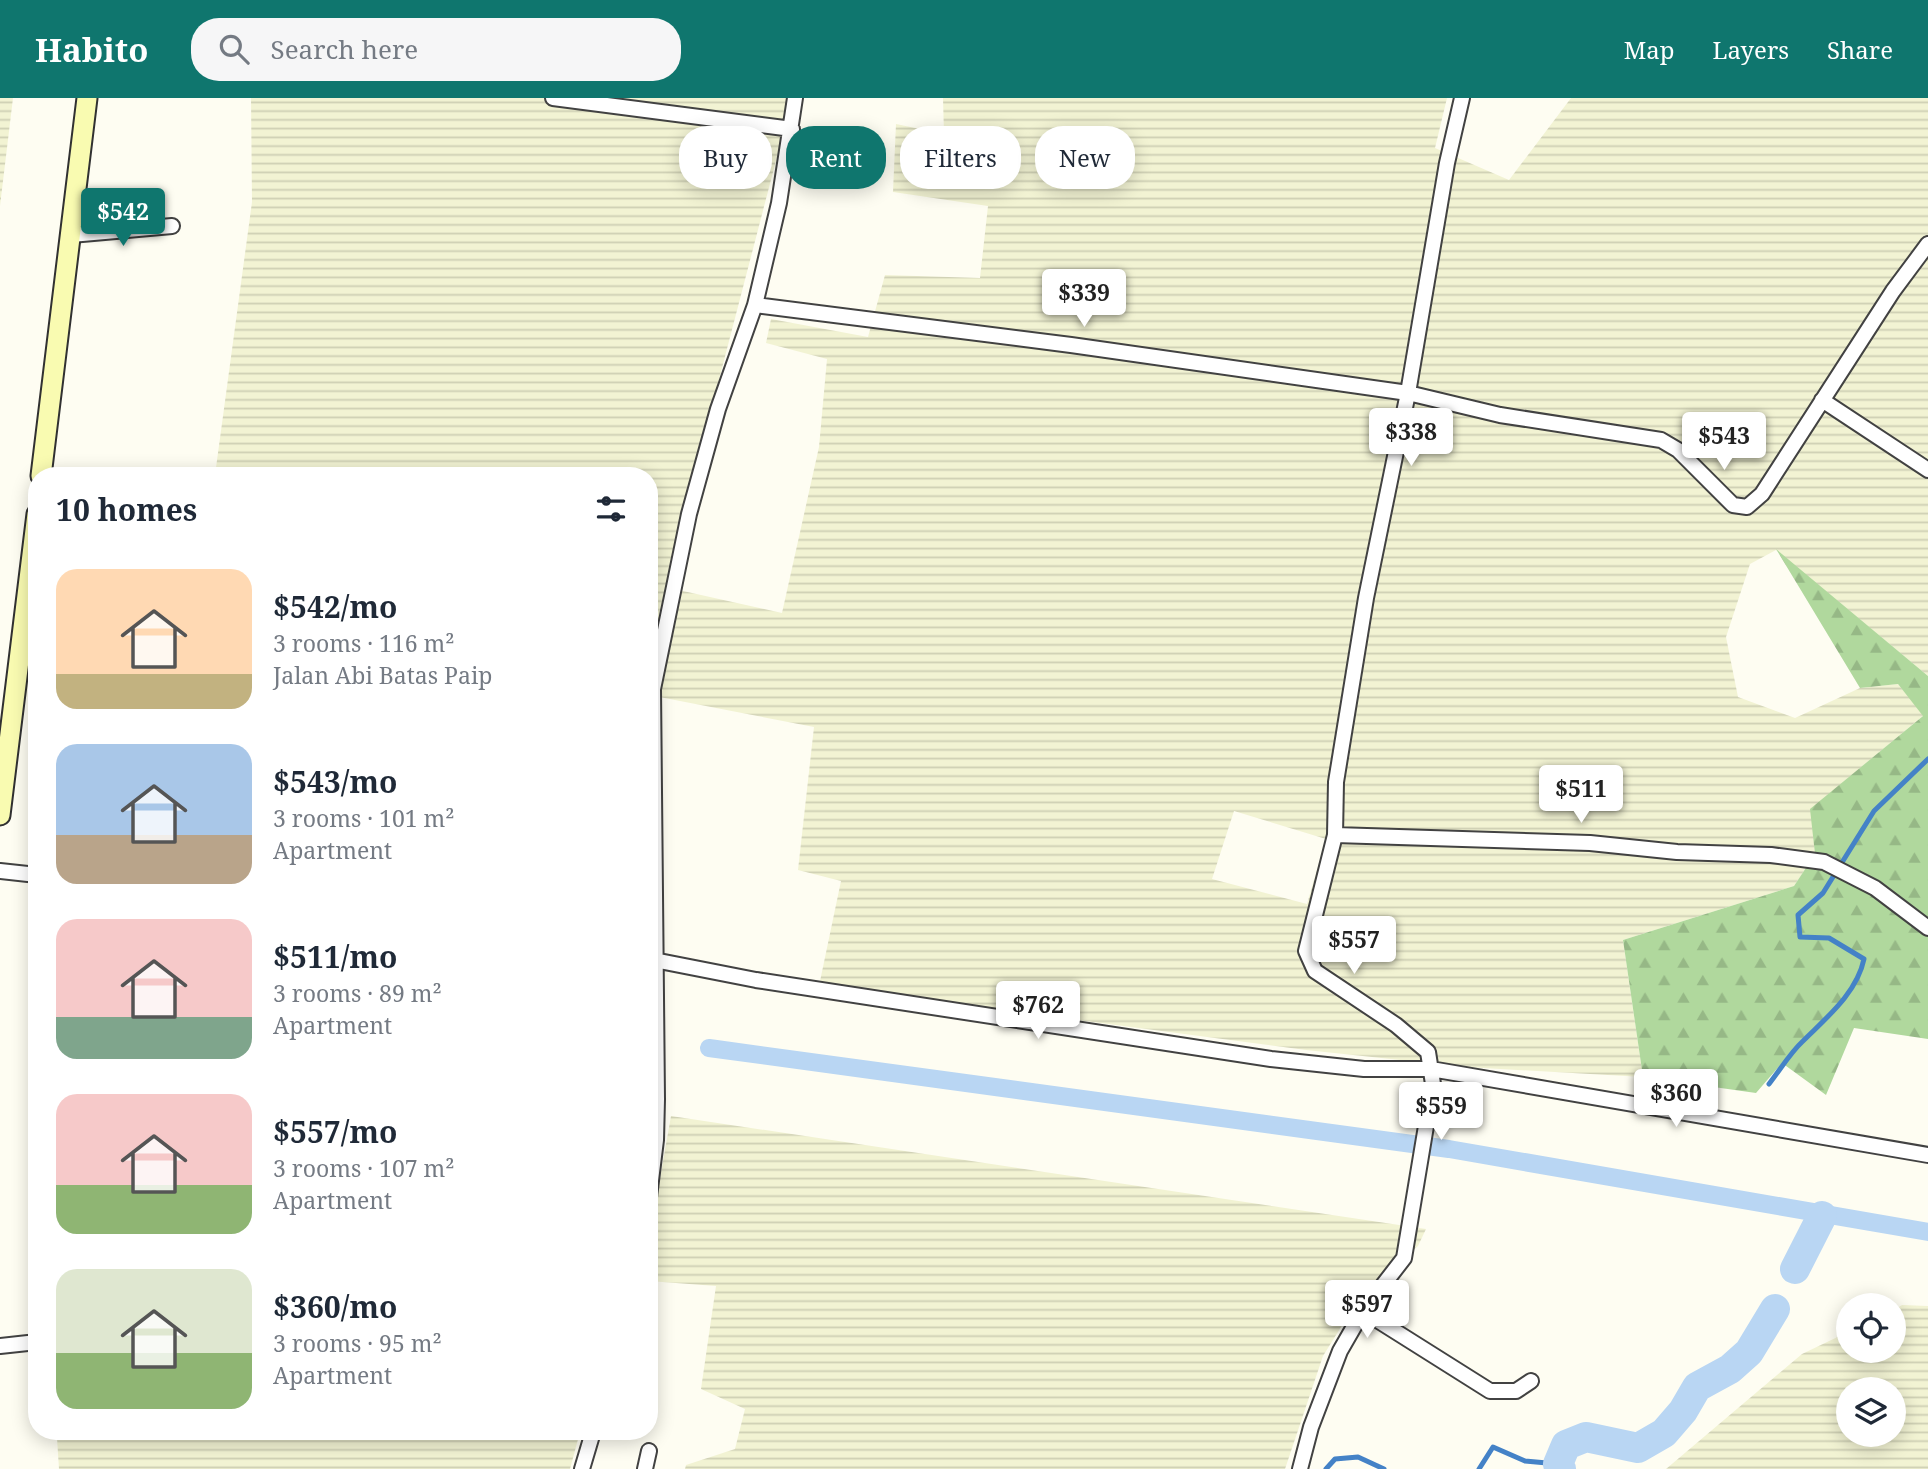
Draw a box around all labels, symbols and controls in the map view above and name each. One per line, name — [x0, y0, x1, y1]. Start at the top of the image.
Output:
search box — [191, 18, 681, 81]
text: Habito — [35, 27, 149, 72]
icon: search — [215, 30, 253, 68]
text: Search here — [271, 31, 418, 67]
text: Map — [1624, 33, 1675, 66]
text: Layers — [1713, 33, 1789, 66]
text: Share — [1827, 33, 1893, 66]
chip: Buy — [679, 126, 772, 189]
chip: Rent — [786, 126, 886, 189]
chip: Filters — [900, 126, 1021, 189]
chip: New — [1035, 126, 1135, 189]
pin: $542 — [82, 188, 164, 248]
text: $542 — [97, 195, 149, 227]
pin: $339 — [1043, 270, 1125, 329]
text: $339 — [1058, 276, 1110, 308]
pin: $338 — [1370, 408, 1452, 468]
pin: $543 — [1683, 412, 1765, 472]
text: $338 — [1385, 415, 1437, 447]
text: $543 — [1698, 419, 1750, 451]
text: 10 homes — [56, 489, 197, 530]
icon: filters — [592, 490, 630, 528]
text: $542/mo — [273, 586, 397, 627]
icon: home — [112, 597, 196, 681]
text: 3 rooms · 116 m² — [273, 627, 455, 659]
text: Jalan Abi Batas Paip — [273, 659, 492, 691]
text: $543/mo — [273, 761, 397, 802]
pin: $511 — [1540, 766, 1622, 825]
icon: home — [112, 772, 196, 856]
text: $511 — [1555, 772, 1607, 804]
text: 3 rooms · 101 m² — [273, 802, 455, 834]
text: Apartment — [273, 834, 392, 866]
pin: $557 — [1313, 916, 1395, 976]
text: $557 — [1328, 923, 1380, 955]
text: $511/mo — [273, 936, 397, 977]
icon: home — [112, 947, 196, 1031]
text: 3 rooms · 89 m² — [273, 977, 442, 1009]
pin: $762 — [997, 982, 1079, 1041]
text: $762 — [1012, 988, 1064, 1020]
text: Apartment — [273, 1009, 392, 1041]
pin: $360 — [1635, 1070, 1717, 1129]
text: $360 — [1650, 1076, 1702, 1108]
pin: $559 — [1400, 1082, 1482, 1142]
text: $559 — [1415, 1089, 1467, 1121]
text: $557/mo — [273, 1111, 397, 1152]
icon: home — [112, 1122, 196, 1206]
text: 3 rooms · 107 m² — [273, 1152, 455, 1184]
text: Apartment — [273, 1184, 392, 1216]
pin: $597 — [1326, 1280, 1408, 1340]
text: $360/mo — [273, 1286, 397, 1327]
text: $597 — [1341, 1287, 1393, 1319]
map controls — [1836, 1293, 1906, 1447]
button: locate — [1836, 1293, 1906, 1363]
icon: home — [112, 1297, 196, 1381]
text: 3 rooms · 95 m² — [273, 1327, 442, 1359]
text: Apartment — [273, 1359, 392, 1391]
button: layers — [1836, 1377, 1906, 1447]

